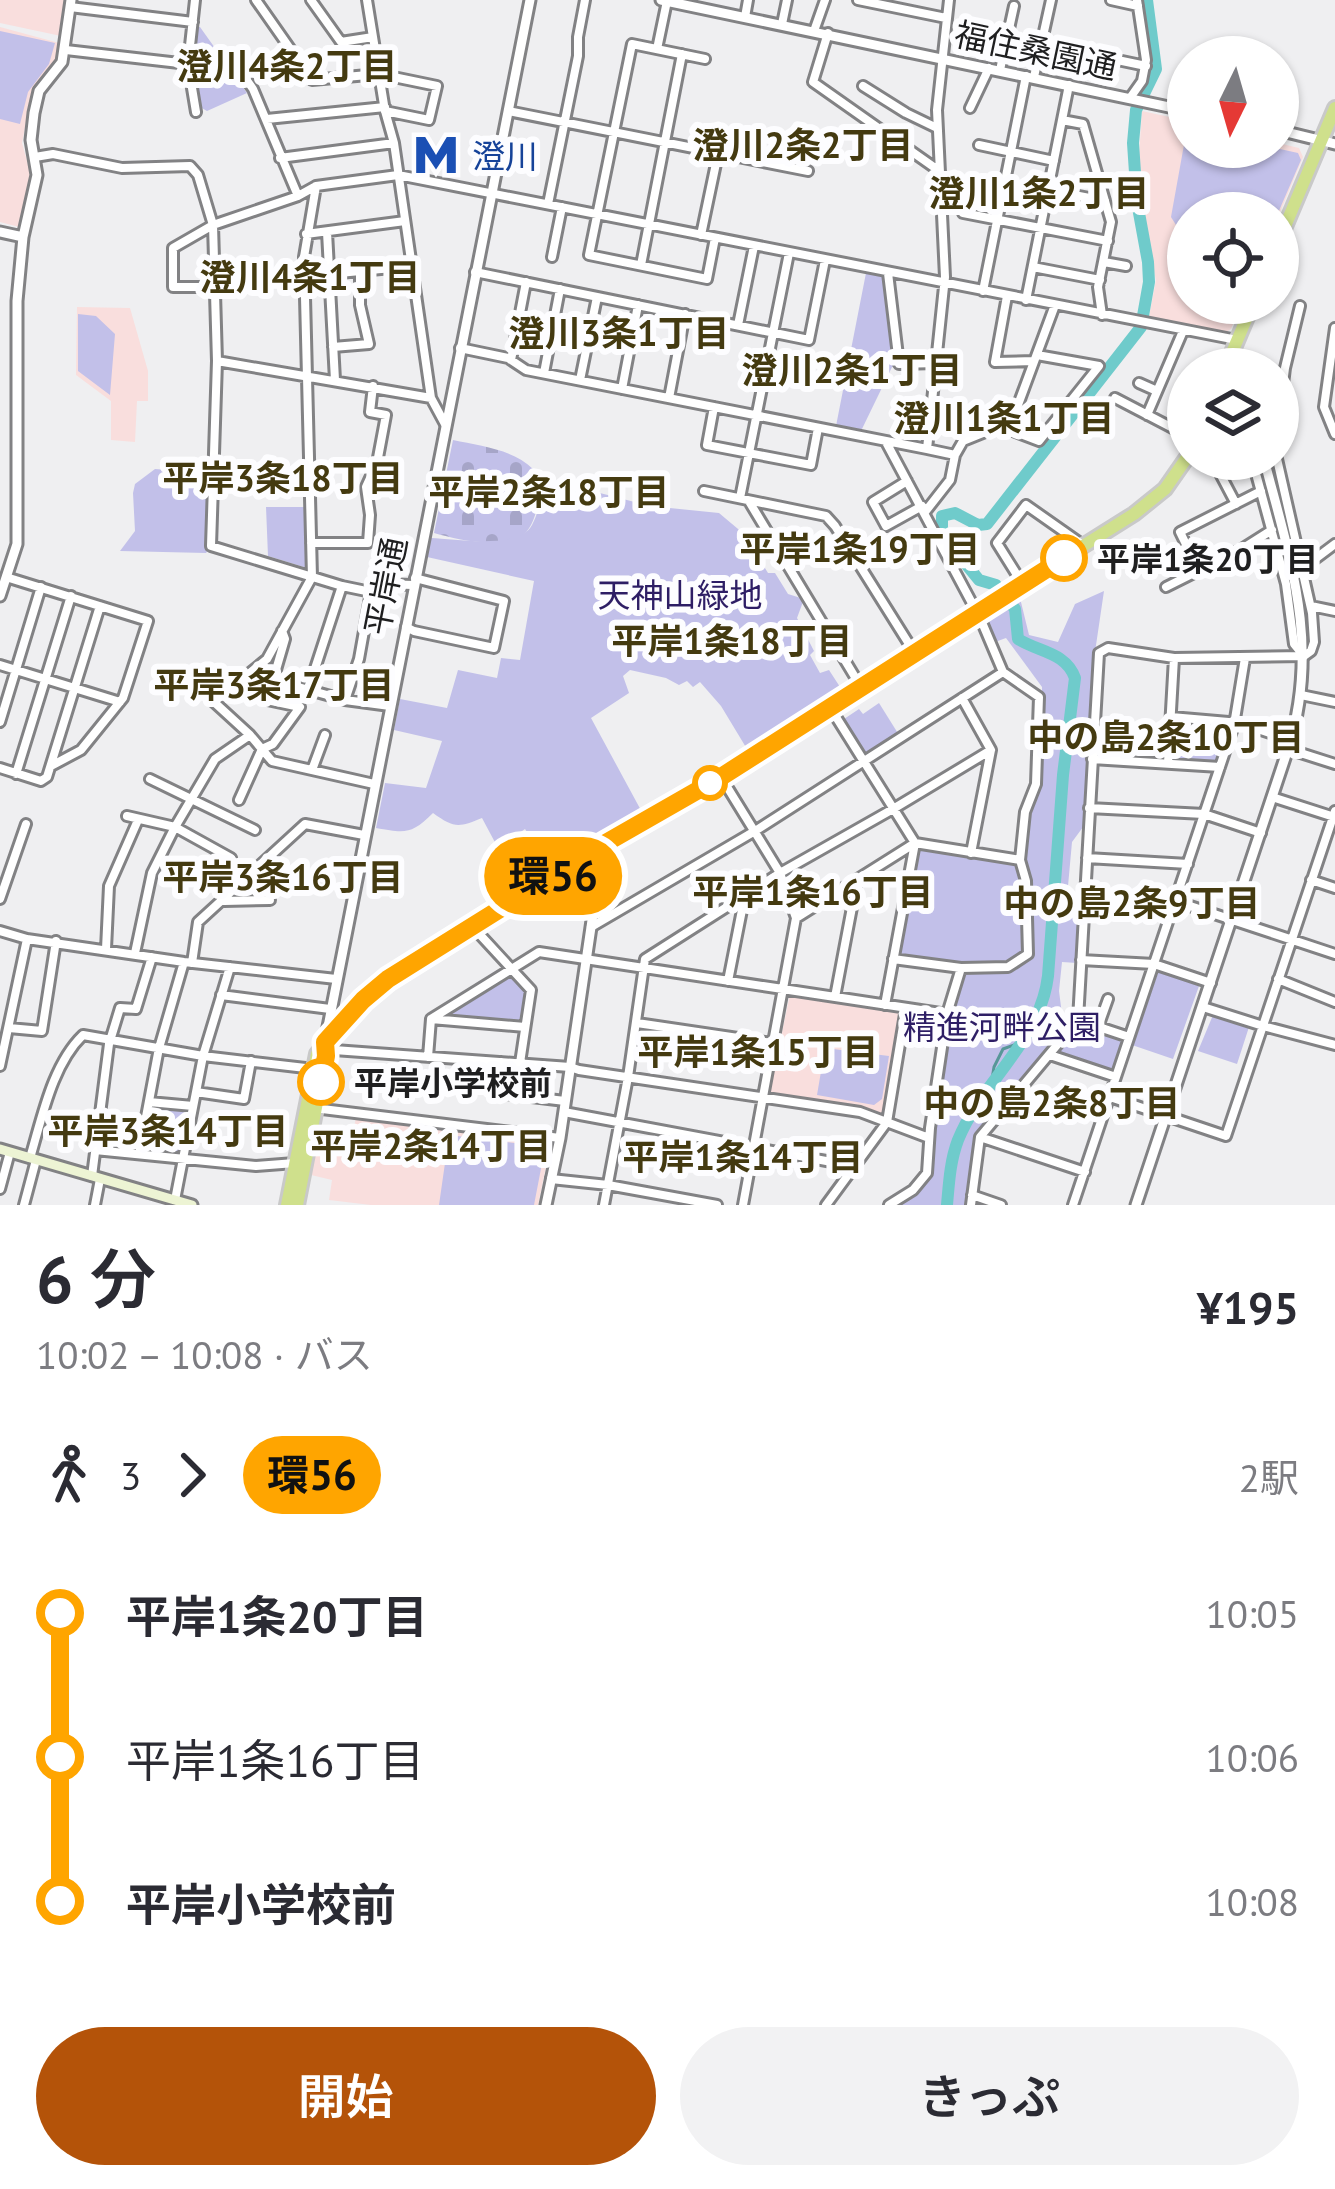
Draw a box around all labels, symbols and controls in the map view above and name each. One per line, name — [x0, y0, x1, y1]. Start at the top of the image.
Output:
street label: 福住桑園通 — [951, 12, 1121, 88]
north arrow — [1167, 36, 1299, 168]
map controls — [1167, 36, 1299, 480]
district label: 澄川4条2丁目 — [177, 42, 397, 89]
district label: 澄川2条2丁目 — [693, 121, 913, 168]
metro station icon: 澄川 — [411, 130, 461, 180]
place label: 澄川 — [472, 134, 538, 177]
district label: 澄川1条2丁目 — [929, 169, 1149, 216]
button: locate — [1167, 192, 1299, 324]
district label: 澄川4条1丁目 — [200, 253, 420, 300]
district label: 澄川3条1丁目 — [509, 309, 729, 356]
district label: 澄川2条1丁目 — [742, 346, 962, 393]
button: layers — [1167, 348, 1299, 480]
district label: 澄川1条1丁目 — [894, 394, 1114, 441]
district label: 平岸3条18丁目 — [162, 454, 404, 501]
district label: 平岸2条18丁目 — [428, 468, 670, 515]
district label: 平岸1条19丁目 — [739, 525, 981, 572]
street label: 平岸通 — [354, 533, 416, 639]
marker: 平岸1条20丁目 — [1042, 536, 1086, 580]
place label: 平岸1条20丁目 — [1097, 537, 1318, 580]
park label: 天神山緑地 — [598, 573, 763, 616]
district label: 平岸1条18丁目 — [611, 617, 853, 664]
district label: 平岸3条17丁目 — [153, 661, 395, 708]
district label: 中の島2条10丁目 — [1027, 713, 1305, 760]
unlabelled marker — [694, 767, 726, 799]
line badge: 環56 — [484, 837, 622, 915]
text: 環56 — [508, 848, 598, 903]
district label: 平岸3条16丁目 — [162, 853, 404, 900]
district label: 平岸1条16丁目 — [692, 868, 934, 915]
district label: 中の島2条9丁目 — [1004, 879, 1260, 926]
park label: 精進河畔公園 — [903, 1005, 1101, 1048]
district label: 平岸1条15丁目 — [637, 1028, 879, 1075]
marker: 平岸小学校前 — [299, 1060, 343, 1104]
place label: 平岸小学校前 — [354, 1061, 552, 1104]
district label: 中の島2条8丁目 — [924, 1079, 1180, 1126]
district label: 平岸3条14丁目 — [47, 1107, 289, 1154]
district label: 平岸2条14丁目 — [310, 1122, 552, 1169]
district label: 平岸1条14丁目 — [622, 1133, 864, 1180]
text: 6 分 — [36, 1236, 156, 1321]
text: ¥195 — [1197, 1278, 1299, 1336]
text: 10:02 – 10:08 · バス — [36, 1329, 373, 1380]
icon: walk — [36, 1442, 102, 1508]
icon: forward — [159, 1442, 225, 1508]
text: 環56 — [267, 1447, 357, 1502]
text: 3 — [120, 1450, 141, 1501]
text: 2駅 — [1239, 1452, 1299, 1503]
text: 平岸1条20丁目 — [126, 1587, 428, 1645]
text: 10:05 — [1205, 1588, 1299, 1639]
text: 平岸1条16丁目 — [126, 1731, 425, 1789]
text: 10:06 — [1205, 1732, 1299, 1783]
text: 平岸小学校前 — [126, 1875, 396, 1933]
text: 10:08 — [1205, 1876, 1299, 1927]
button: 開始 — [36, 2027, 656, 2165]
button: きっぷ — [680, 2027, 1299, 2165]

